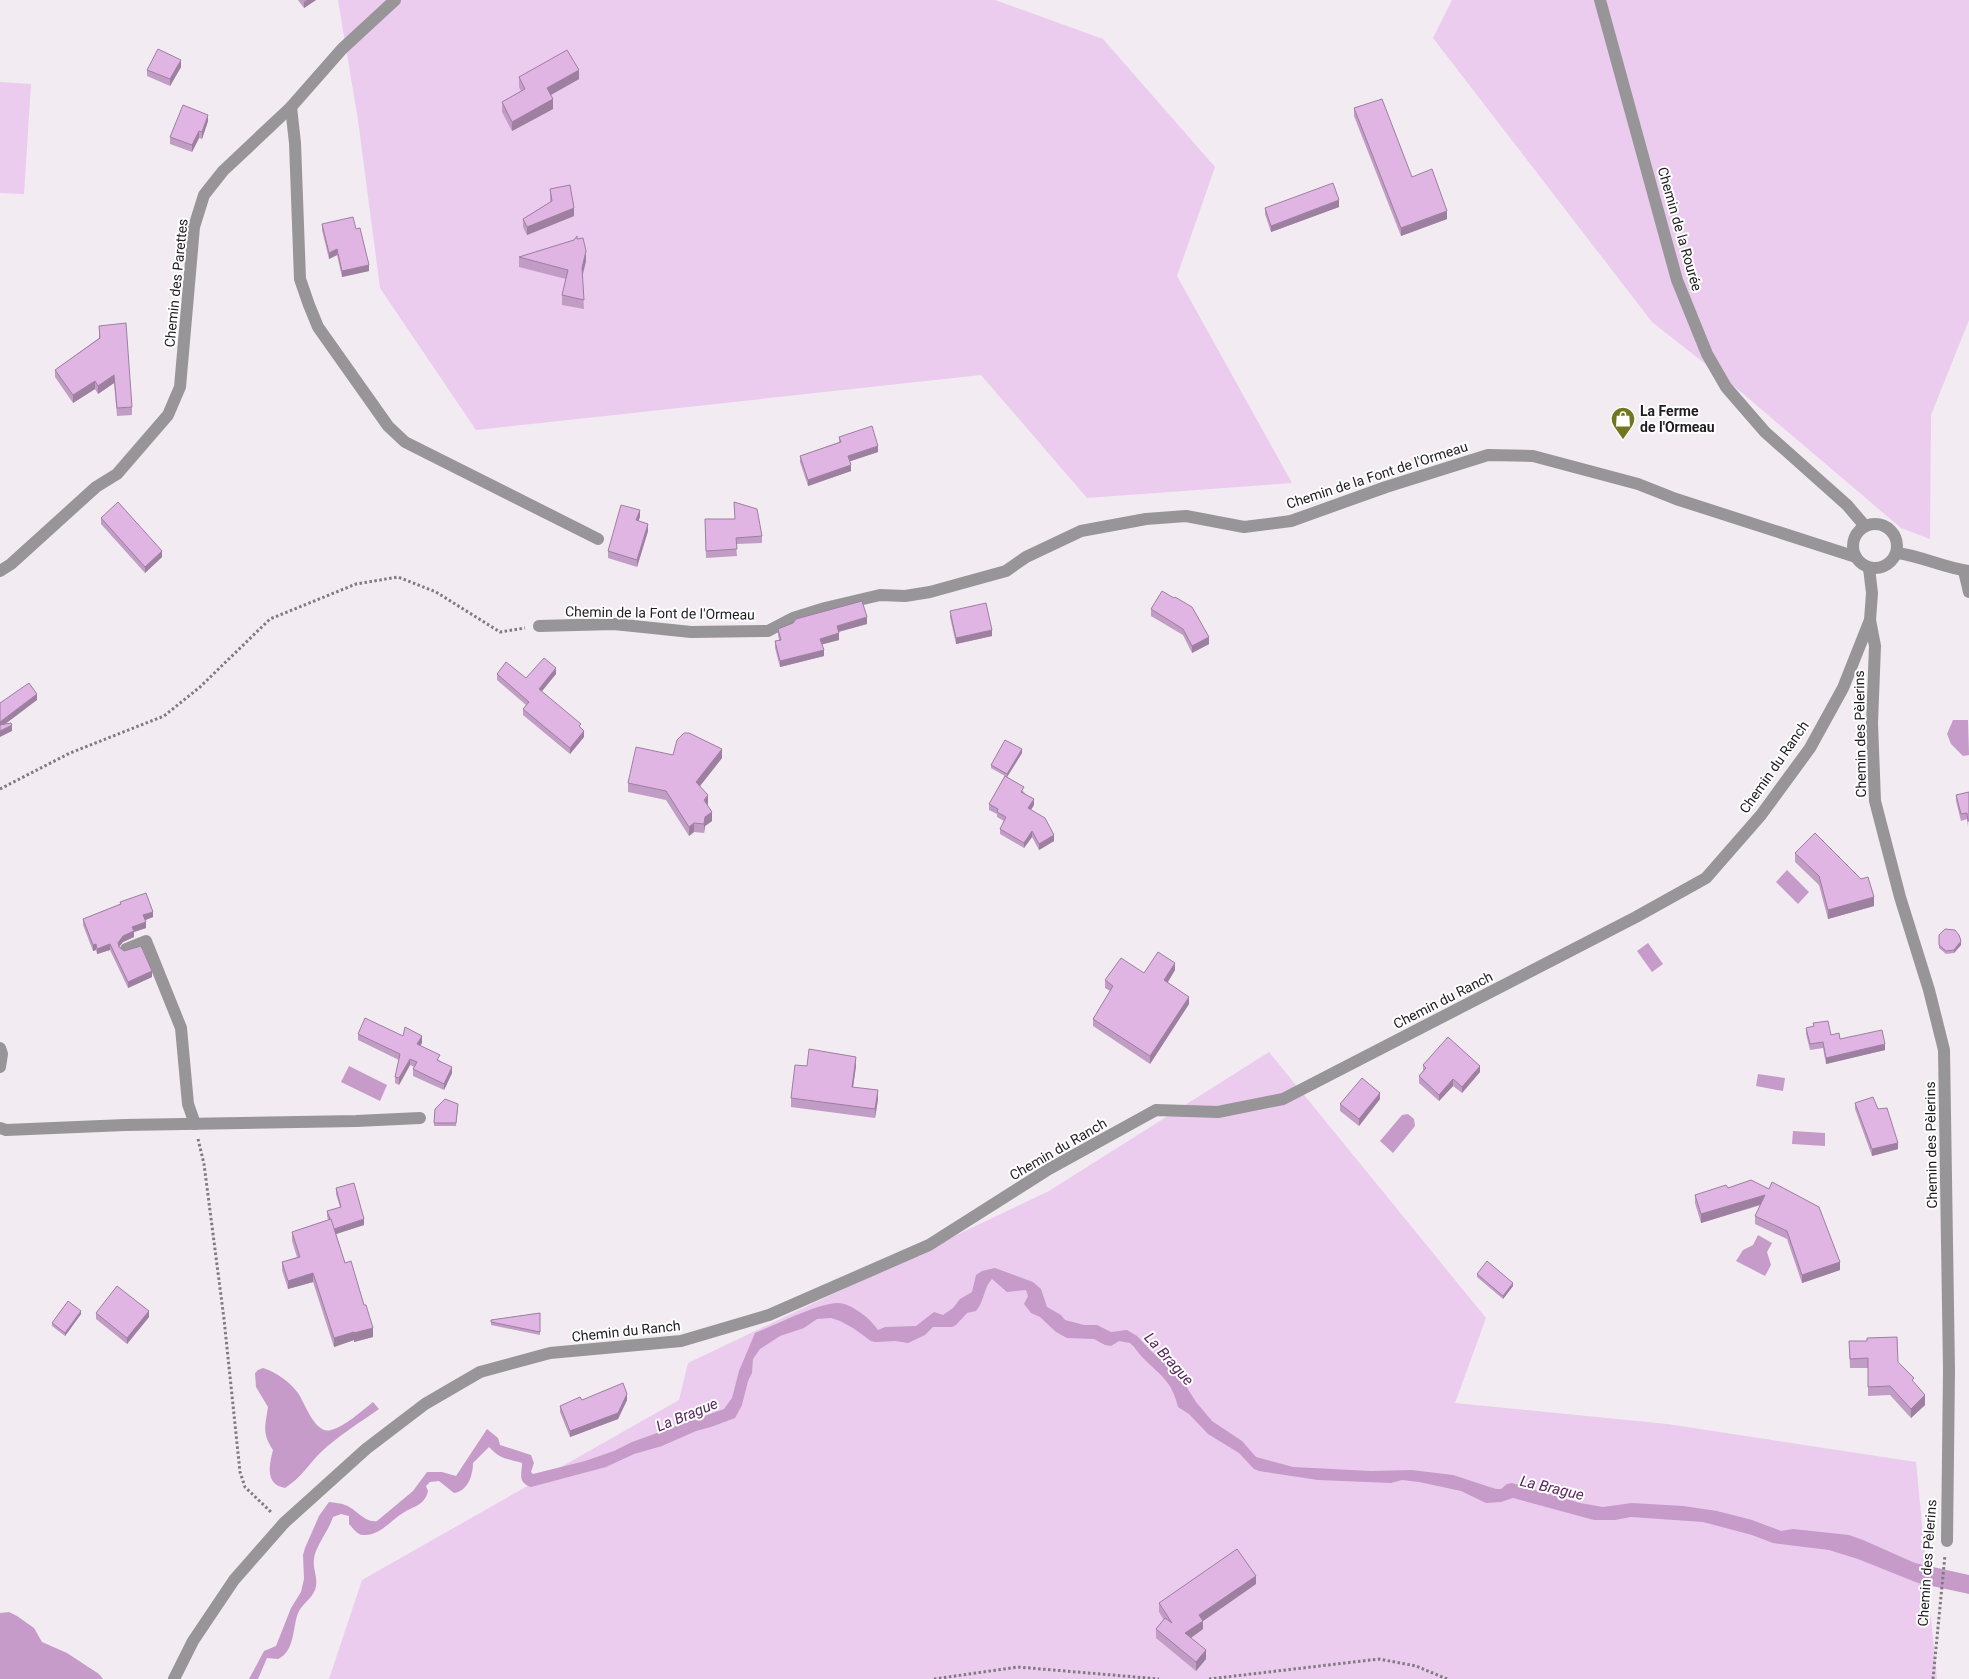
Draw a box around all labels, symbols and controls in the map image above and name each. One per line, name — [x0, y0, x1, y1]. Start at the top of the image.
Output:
street label: Chemin de la Rourée — [1655, 165, 1705, 293]
street label: Chemin des Parettes — [161, 218, 191, 348]
place label: La Ferme de l'Ormeau — [1640, 403, 1715, 435]
shop icon: La Ferme de l'Ormeau — [1610, 406, 1636, 440]
street label: Chemin de la Font de l'Ormeau — [1284, 438, 1470, 512]
street label: Chemin de la Font de l'Ormeau — [565, 603, 755, 623]
street label: Chemin des Pèlerins — [1851, 670, 1869, 798]
street label: Chemin du Ranch — [1736, 718, 1812, 816]
street label: Chemin du Ranch — [1391, 968, 1495, 1032]
street label: Chemin des Pèlerins — [1922, 1081, 1940, 1209]
street label: Chemin du Ranch — [1007, 1115, 1109, 1183]
street label: Chemin du Ranch — [571, 1317, 681, 1345]
water label: La Brague — [1141, 1329, 1198, 1389]
water label: La Brague — [654, 1394, 721, 1436]
water label: La Brague — [1518, 1472, 1586, 1504]
street label: Chemin des Pèlerins — [1915, 1499, 1939, 1627]

